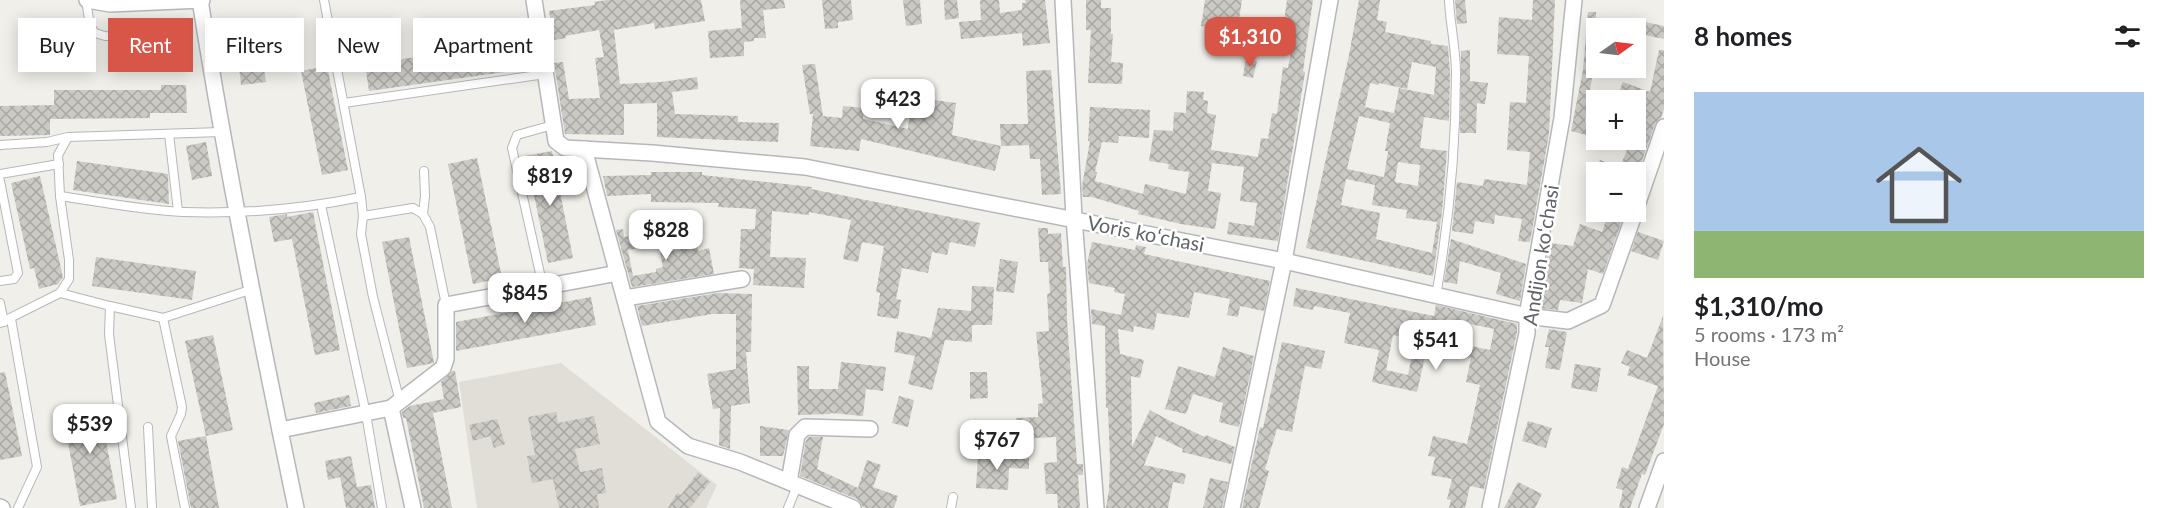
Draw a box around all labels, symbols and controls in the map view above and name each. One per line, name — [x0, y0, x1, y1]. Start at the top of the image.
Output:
pin: $1,310 — [1201, 17, 1299, 68]
chip: Buy — [18, 18, 96, 72]
chip: Rent — [108, 18, 193, 72]
chip: Filters — [205, 18, 304, 72]
chip: New — [316, 18, 401, 72]
chip: Apartment — [413, 18, 554, 72]
north arrow — [1586, 18, 1646, 78]
map controls — [1586, 18, 1646, 222]
text: 8 homes — [1694, 20, 1792, 52]
icon: filters — [2111, 20, 2144, 53]
text: $1,310 — [1219, 24, 1281, 48]
pin: $423 — [862, 79, 934, 130]
text: $423 — [875, 86, 921, 110]
button: + — [1586, 90, 1646, 150]
icon: home — [1865, 131, 1973, 239]
pin: $819 — [514, 156, 586, 207]
button: − — [1586, 162, 1646, 222]
text: $819 — [527, 163, 573, 187]
street label: Andijon koʻchasi — [1517, 183, 1563, 327]
pin: $828 — [630, 210, 702, 261]
street label: Voris koʻchasi — [1086, 210, 1206, 256]
text: $828 — [643, 217, 689, 241]
pin: $845 — [489, 273, 561, 324]
text: $845 — [502, 280, 548, 304]
text: $1,310/mo — [1694, 290, 1824, 322]
pin: $541 — [1400, 320, 1472, 371]
text: 5 rooms · 173 m² — [1694, 322, 1844, 346]
text: $541 — [1413, 327, 1459, 351]
text: House — [1694, 346, 1751, 370]
pin: $539 — [54, 404, 126, 455]
text: $539 — [67, 411, 113, 435]
pin: $767 — [961, 420, 1033, 471]
text: $767 — [974, 427, 1020, 451]

